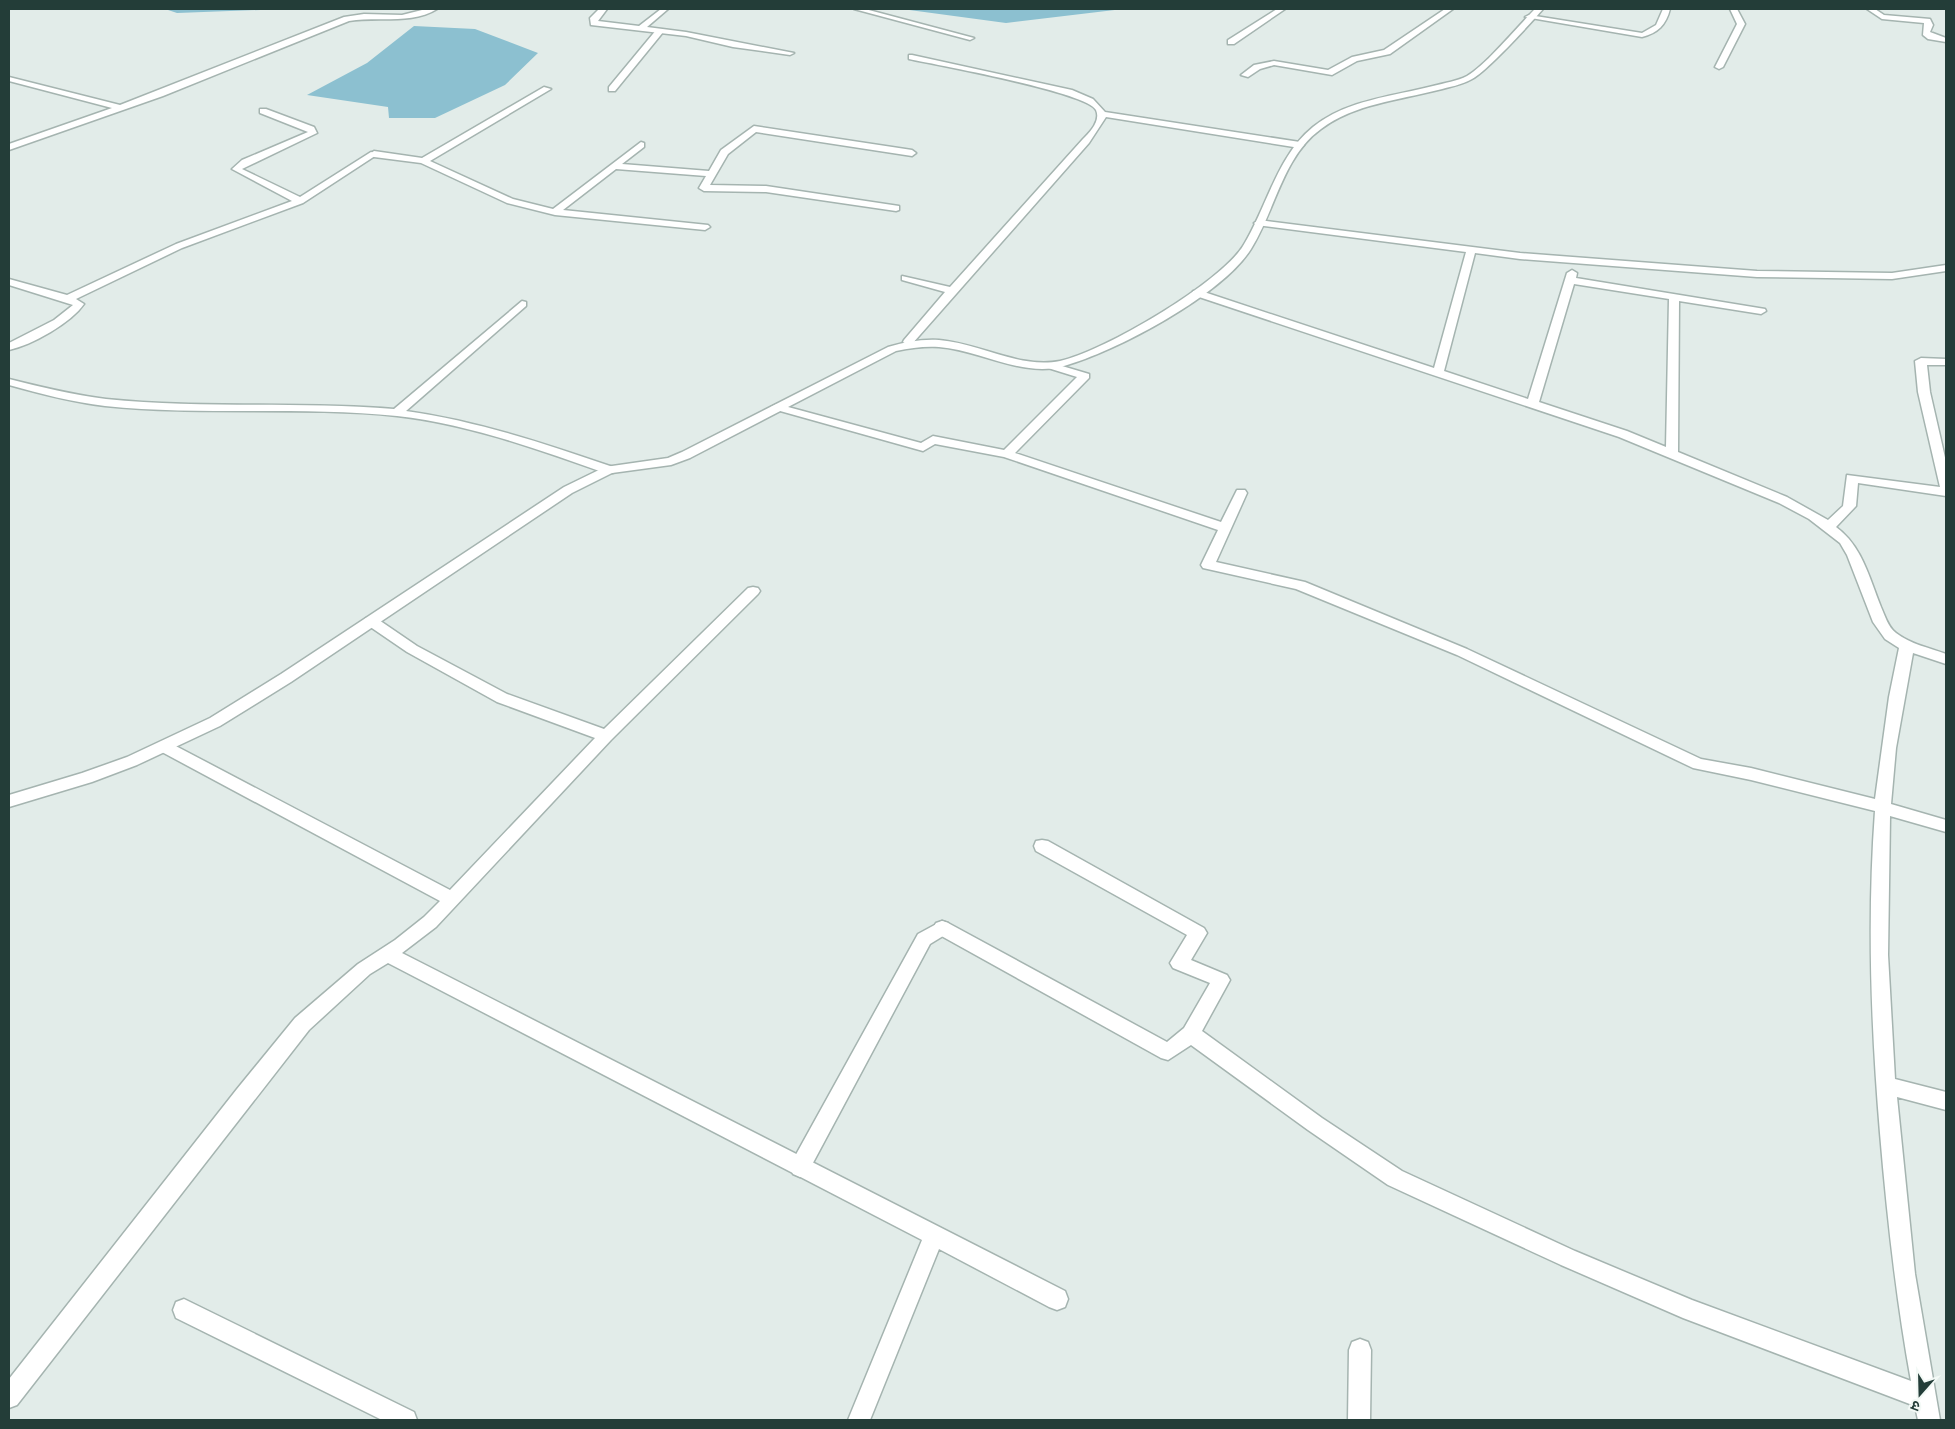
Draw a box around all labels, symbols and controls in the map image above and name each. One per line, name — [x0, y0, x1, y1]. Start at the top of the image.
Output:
north arrow — [1895, 1369, 1945, 1419]
text: उ — [1908, 1396, 1922, 1415]

